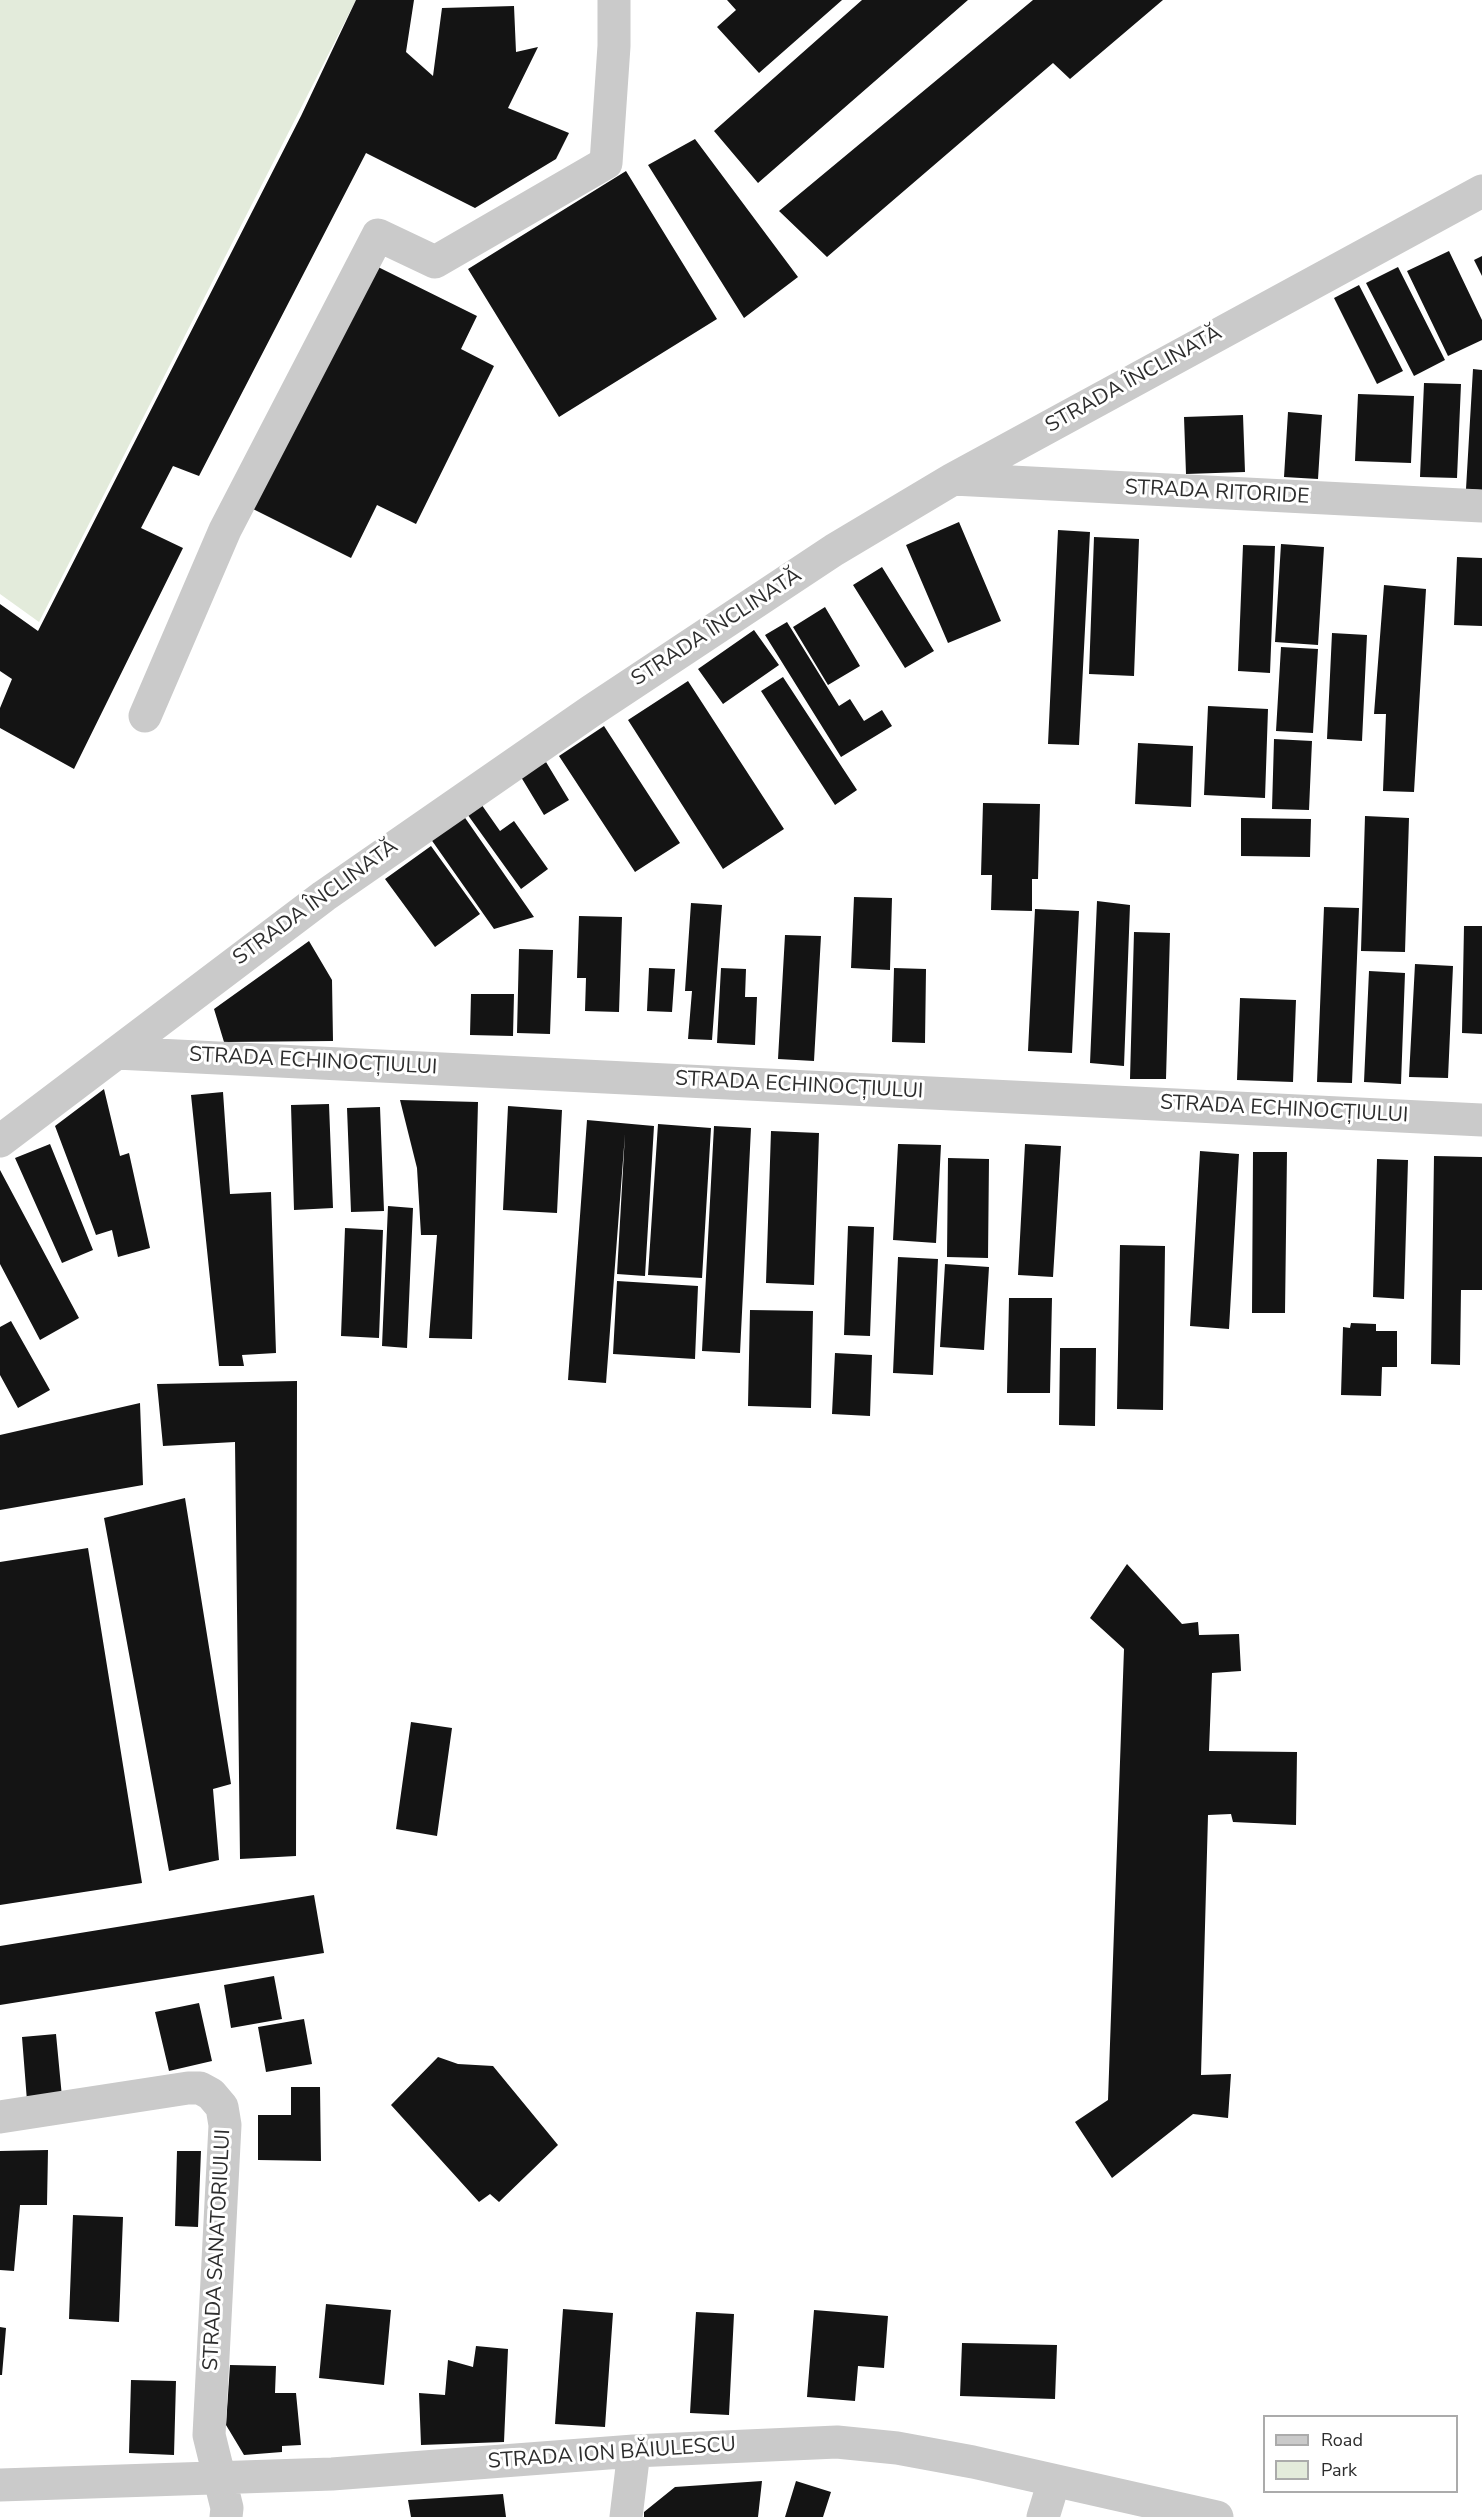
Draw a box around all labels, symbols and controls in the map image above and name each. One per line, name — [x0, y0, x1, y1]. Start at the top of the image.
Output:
street label: STRADA ÎNCLINATĂ — [1041, 321, 1227, 439]
street label: STRADA RITORIDE — [1124, 476, 1310, 510]
street label: STRADA ÎNCLINATĂ — [627, 564, 807, 692]
street label: STRADA ÎNCLINATĂ — [229, 835, 403, 971]
street label: STRADA ECHINOCȚIULUI — [188, 1043, 438, 1081]
street label: STRADA ECHINOCȚIULUI — [674, 1067, 924, 1105]
street label: STRADA ECHINOCȚIULUI — [1159, 1091, 1409, 1129]
street label: STRADA SANATORIULUI — [199, 2129, 237, 2371]
legend — [1263, 2415, 1458, 2493]
text: Road — [1321, 2428, 1363, 2452]
street label: STRADA ION BĂIULESCU — [487, 2433, 737, 2475]
text: Park — [1321, 2458, 1357, 2482]

